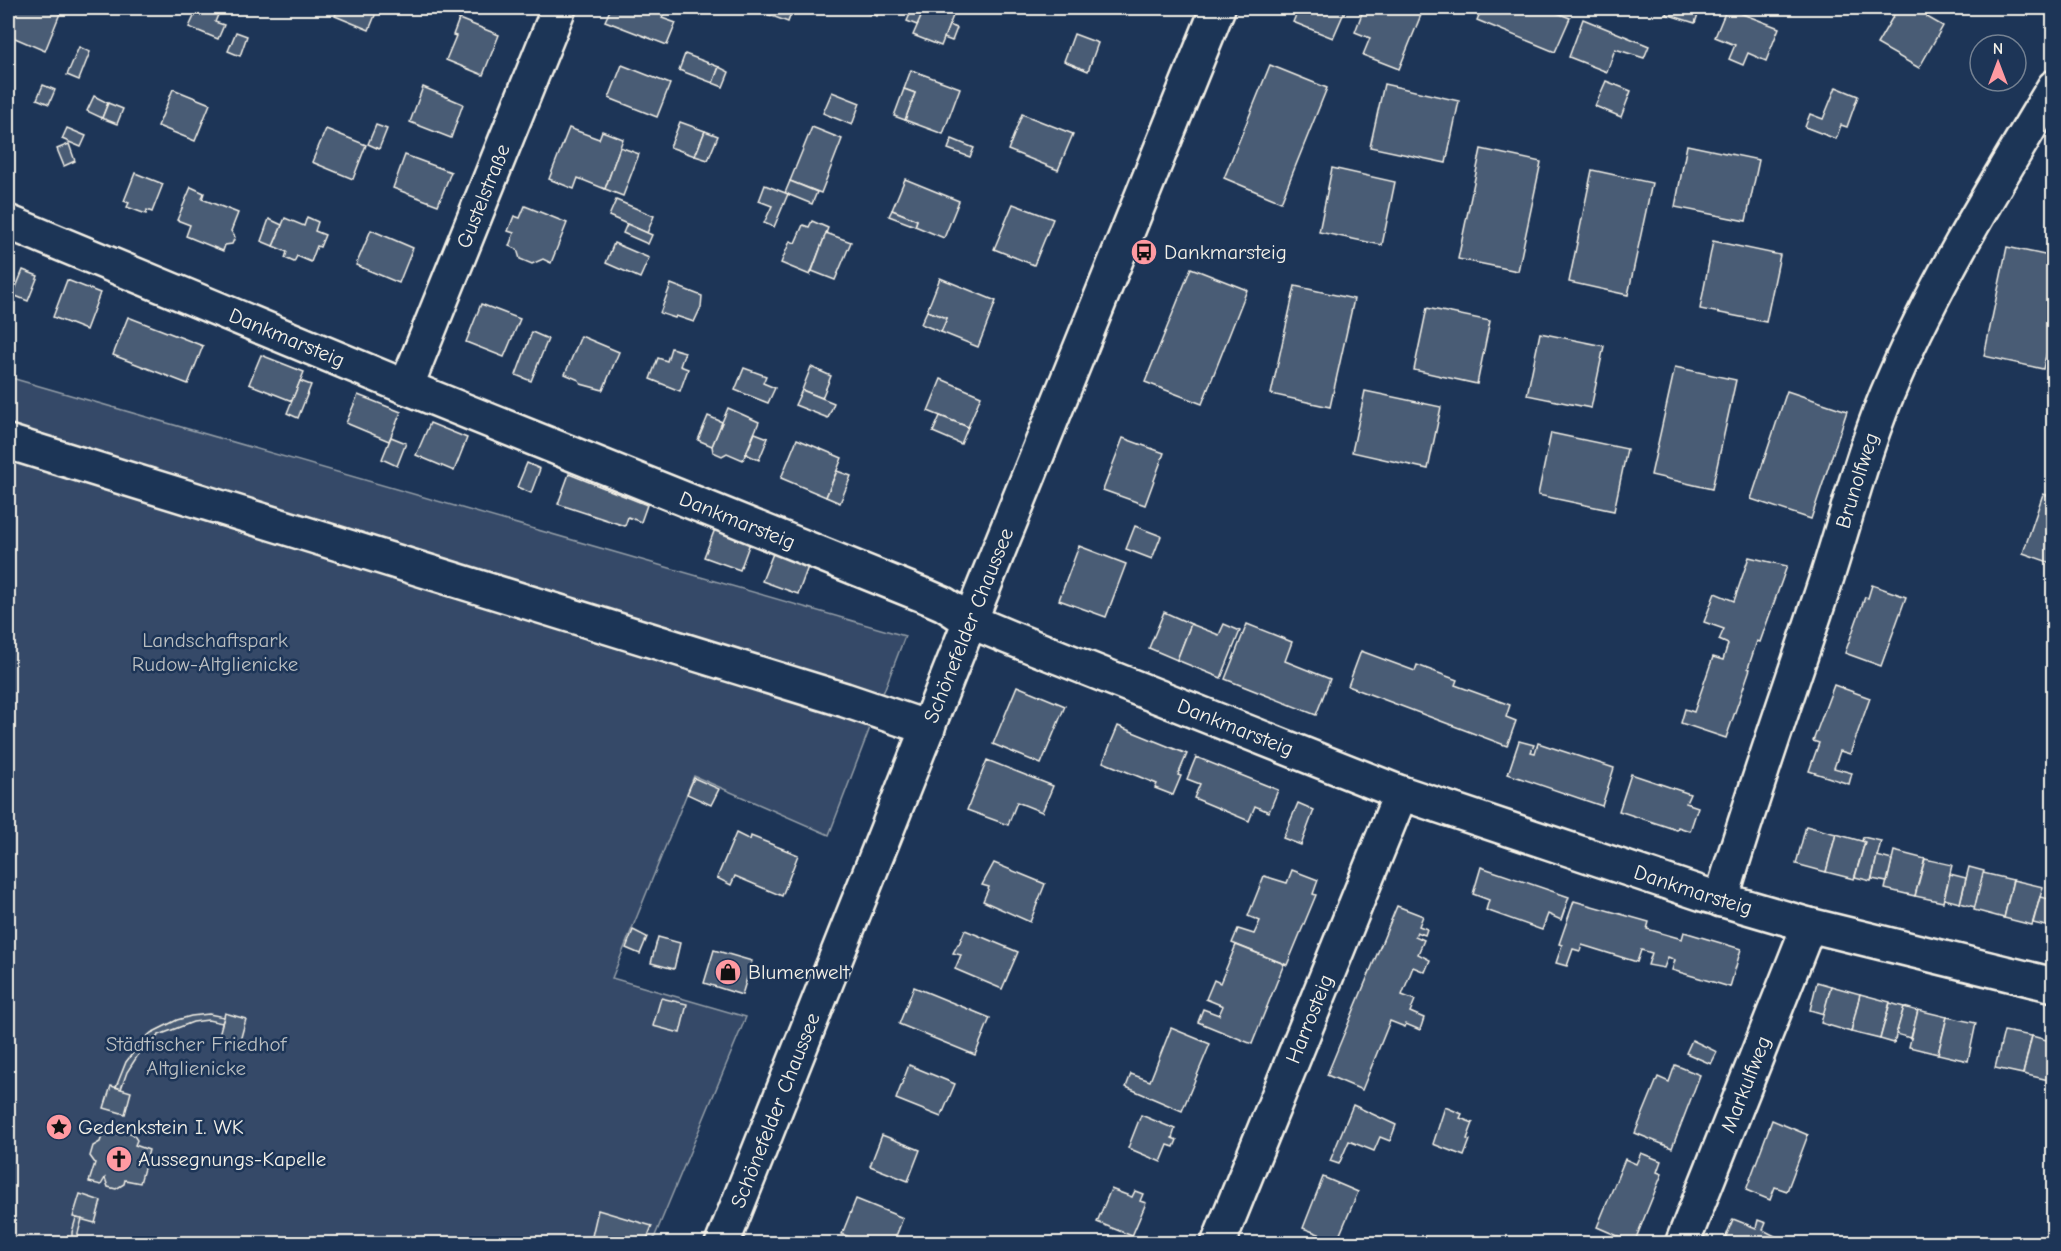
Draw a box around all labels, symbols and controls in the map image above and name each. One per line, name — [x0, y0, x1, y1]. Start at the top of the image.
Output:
north arrow — [1968, 33, 2028, 93]
text: N — [1993, 40, 2003, 58]
street label: Gustelstraße — [451, 140, 515, 252]
bus stop icon: Dankmarsteig — [1129, 237, 1159, 267]
place label: Dankmarsteig — [1164, 240, 1287, 264]
street label: Dankmarsteig — [226, 303, 348, 372]
street label: Brunolfweg — [1831, 429, 1883, 531]
street label: Dankmarsteig — [676, 486, 799, 554]
street label: Schönefelder Chaussee — [919, 524, 1018, 726]
park label: Landschaftspark Rudow-Altglienicke — [132, 628, 298, 676]
street label: Dankmarsteig — [1174, 693, 1297, 761]
street label: Dankmarsteig — [1631, 860, 1755, 920]
shop icon: Blumenwelt — [713, 957, 743, 987]
place label: Blumenwelt — [748, 960, 850, 984]
street label: Harrosteig — [1281, 971, 1338, 1067]
street label: Schönefelder Chaussee — [726, 1009, 825, 1211]
park label: Städtischer Friedhof Altglienicke — [106, 1032, 287, 1080]
street label: Markulfweg — [1716, 1032, 1776, 1136]
place icon: Gedenkstein I. WK — [44, 1112, 74, 1142]
place label: Gedenkstein I. WK — [78, 1115, 244, 1139]
church icon: Aussegnungs-Kapelle — [104, 1144, 134, 1174]
place label: Aussegnungs-Kapelle — [138, 1147, 326, 1171]

